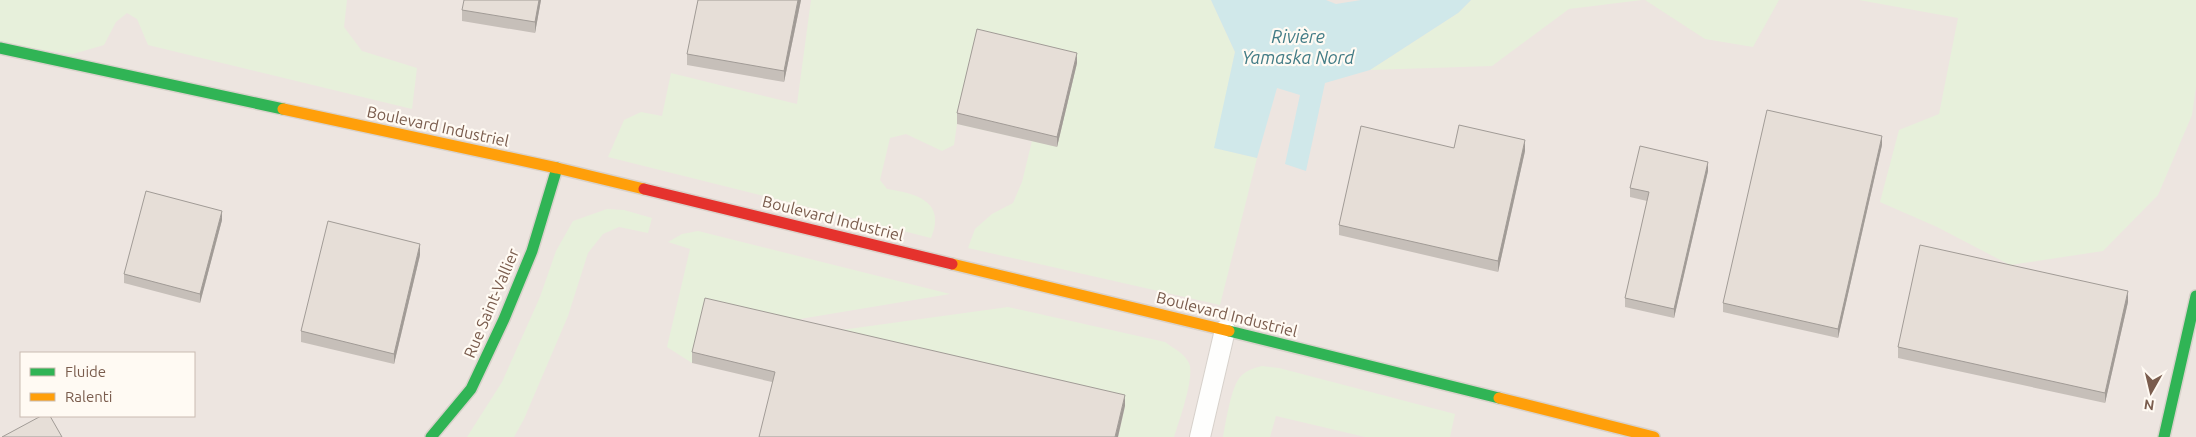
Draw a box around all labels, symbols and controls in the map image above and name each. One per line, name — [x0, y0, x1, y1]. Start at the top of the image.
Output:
water label: Rivière Yamaska Nord — [1242, 26, 1355, 67]
street label: Boulevard Industriel — [365, 102, 511, 150]
street label: Boulevard Industriel — [761, 192, 905, 244]
street label: Rue Saint-Vallier — [460, 246, 522, 360]
street label: Boulevard Industriel — [1155, 288, 1299, 340]
legend — [20, 352, 195, 417]
text: Fluide — [65, 363, 106, 380]
north arrow — [2126, 367, 2176, 417]
text: Ralenti — [65, 388, 112, 405]
text: N — [2143, 396, 2155, 414]

